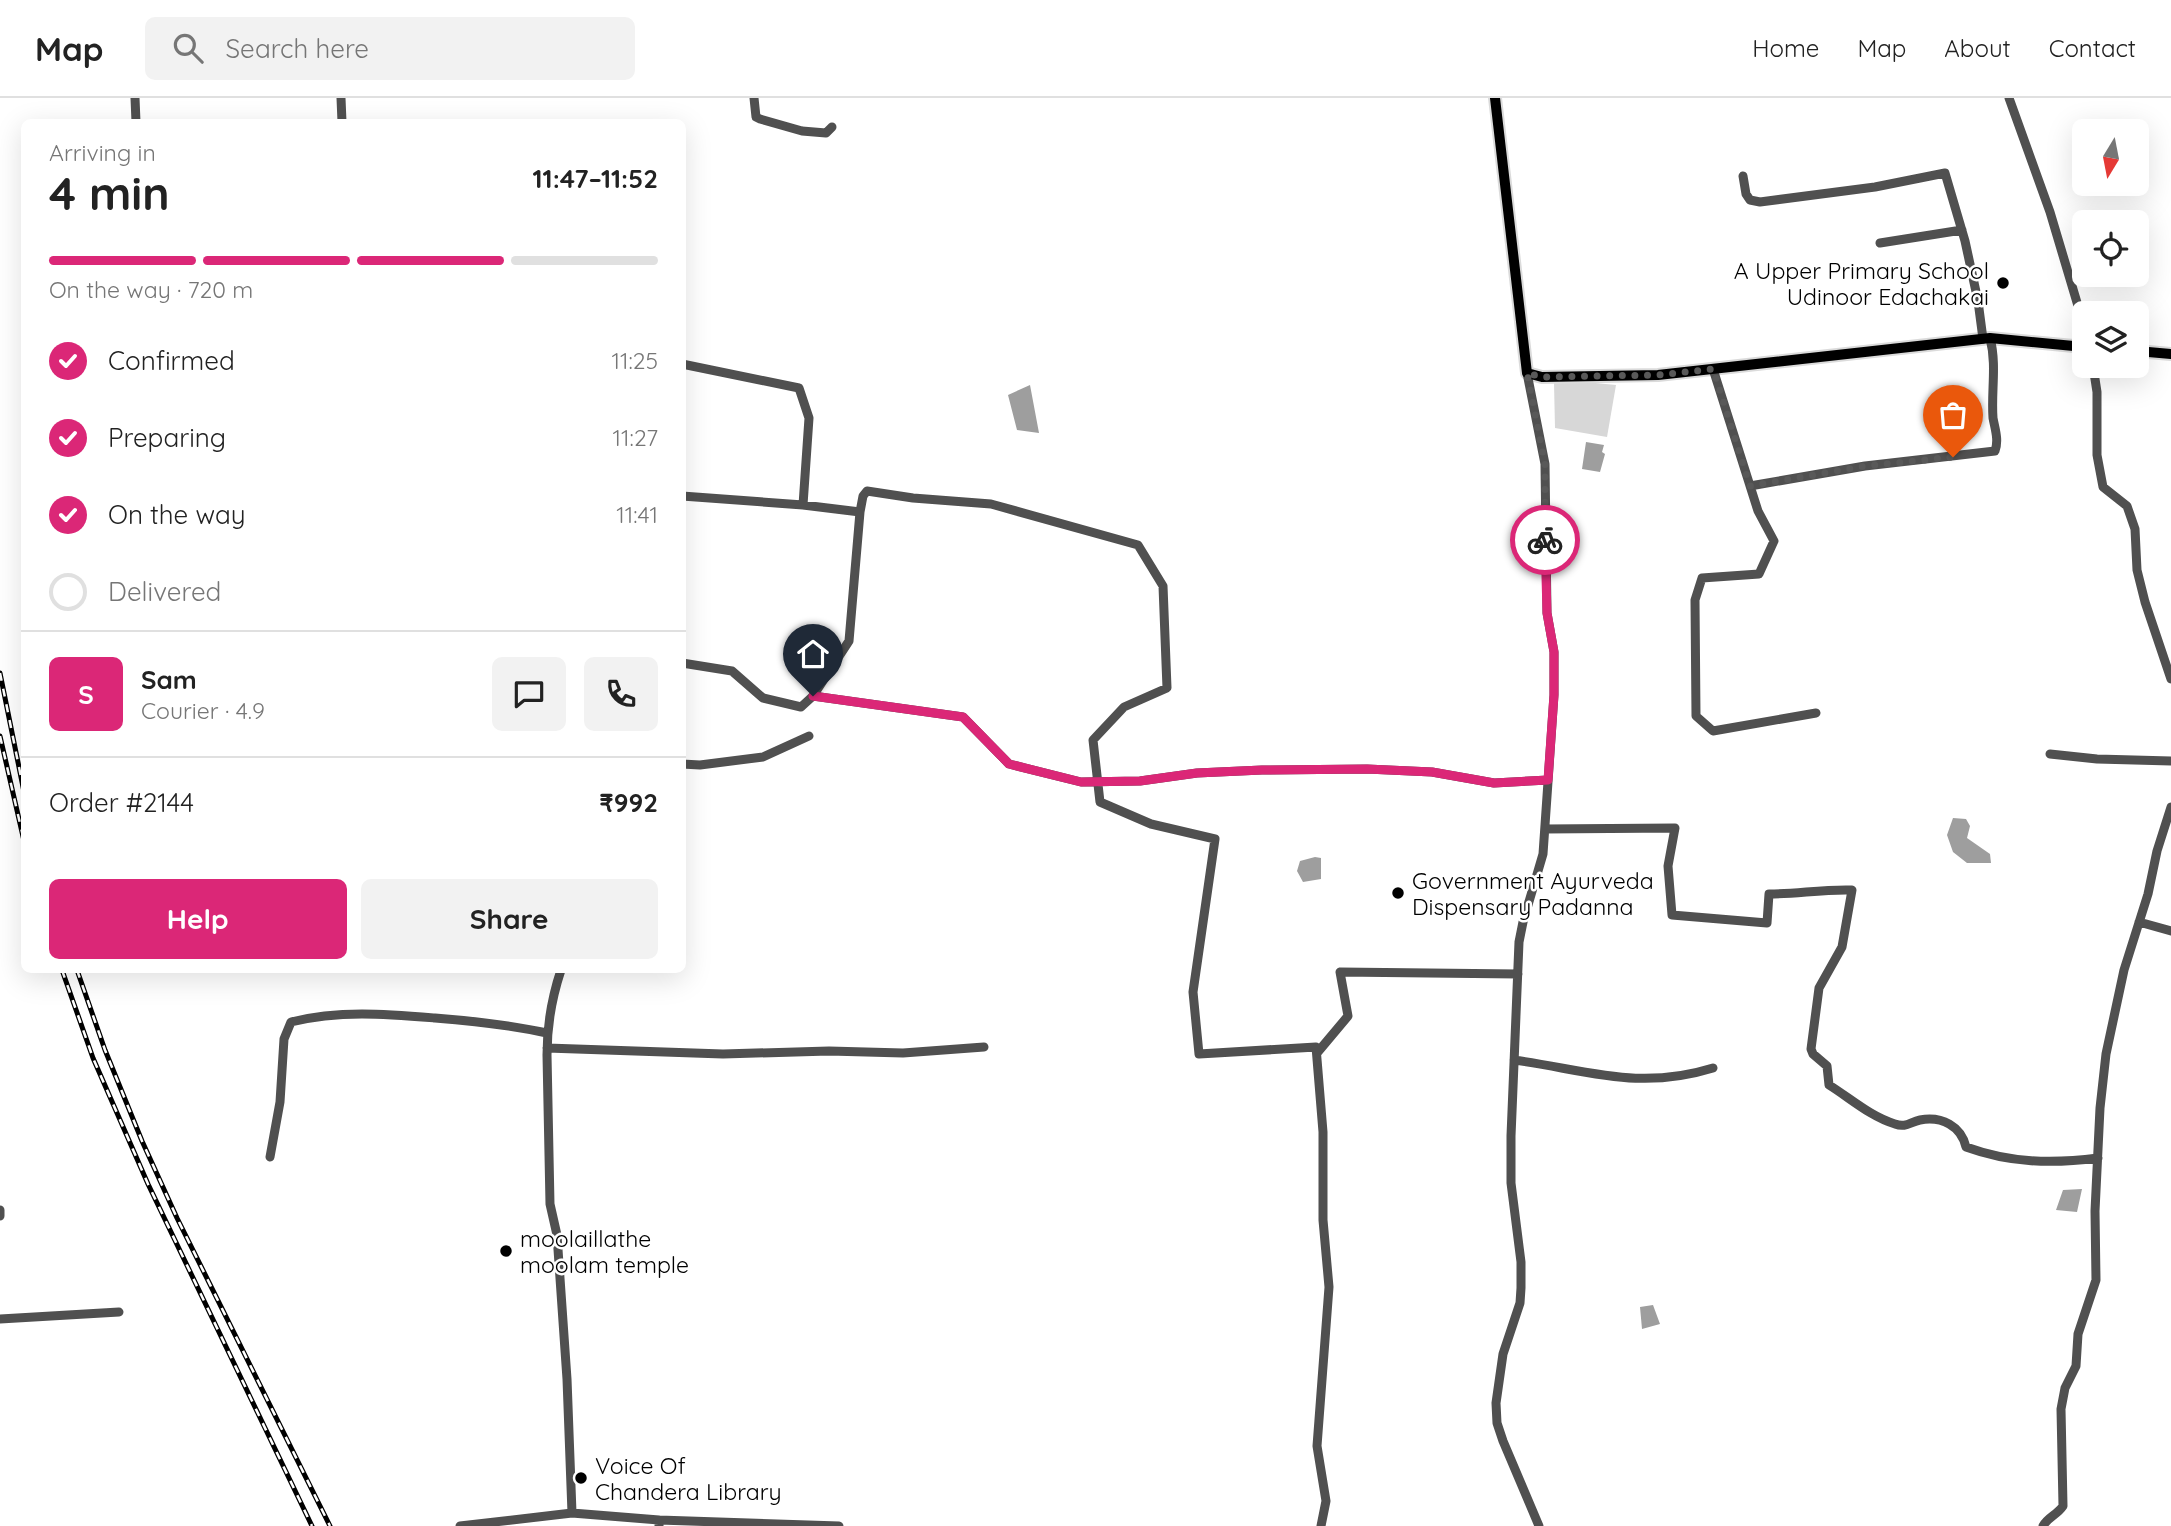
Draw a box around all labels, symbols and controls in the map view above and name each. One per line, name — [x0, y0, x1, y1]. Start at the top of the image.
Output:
search box — [145, 17, 635, 80]
text: Map — [35, 28, 103, 69]
icon: search — [169, 29, 207, 67]
text: Search here — [225, 32, 369, 65]
text: Home — [1752, 33, 1819, 63]
text: Map — [1857, 33, 1906, 63]
text: About — [1944, 33, 2011, 63]
text: Contact — [2049, 33, 2136, 63]
north arrow — [2072, 119, 2149, 196]
map controls — [2072, 119, 2149, 378]
text: Arriving in — [49, 138, 156, 167]
text: 11:47–11:52 — [532, 162, 658, 195]
text: 4 min — [49, 164, 170, 222]
button: locate — [2072, 210, 2149, 287]
place label: A Upper Primary School Udinoor Edachakai — [1734, 256, 1989, 311]
text: On the way · 720 m — [49, 275, 253, 304]
marker: A Upper Primary School Udinoor Edachakai — [1995, 275, 2011, 291]
button: layers — [2072, 301, 2149, 378]
icon: check — [49, 342, 87, 380]
text: Confirmed — [108, 344, 235, 377]
text: 11:25 — [611, 346, 658, 375]
pin — [1923, 385, 1983, 457]
icon: bag — [1934, 396, 1972, 434]
icon: check — [49, 419, 87, 457]
text: Preparing — [108, 421, 226, 454]
text: 11:27 — [613, 423, 658, 452]
icon: check — [49, 496, 87, 534]
text: On the way — [108, 498, 246, 531]
text: 11:41 — [616, 500, 658, 529]
courier — [1510, 505, 1580, 575]
icon: bike — [1526, 521, 1564, 559]
text: Delivered — [108, 575, 221, 608]
pin — [783, 624, 843, 696]
icon: home — [794, 635, 832, 673]
button: chat — [492, 657, 566, 731]
button: phone — [584, 657, 658, 731]
text: Sam — [141, 663, 197, 696]
text: S — [78, 678, 94, 711]
text: Courier · 4.9 — [141, 696, 265, 725]
text: Order #2144 — [49, 786, 194, 819]
text: ₹992 — [599, 786, 658, 819]
place label: Government Ayurveda Dispensary Padanna — [1412, 866, 1654, 921]
button: Help — [49, 879, 347, 959]
button: Share — [361, 879, 658, 959]
marker: Government Ayurveda Dispensary Padanna — [1390, 885, 1406, 901]
place label: moolaillathe moolam temple — [520, 1224, 689, 1279]
marker: moolaillathe moolam temple — [498, 1243, 514, 1259]
place label: Voice Of Chandera Library — [595, 1451, 782, 1506]
marker: Voice Of Chandera Library — [573, 1470, 589, 1486]

